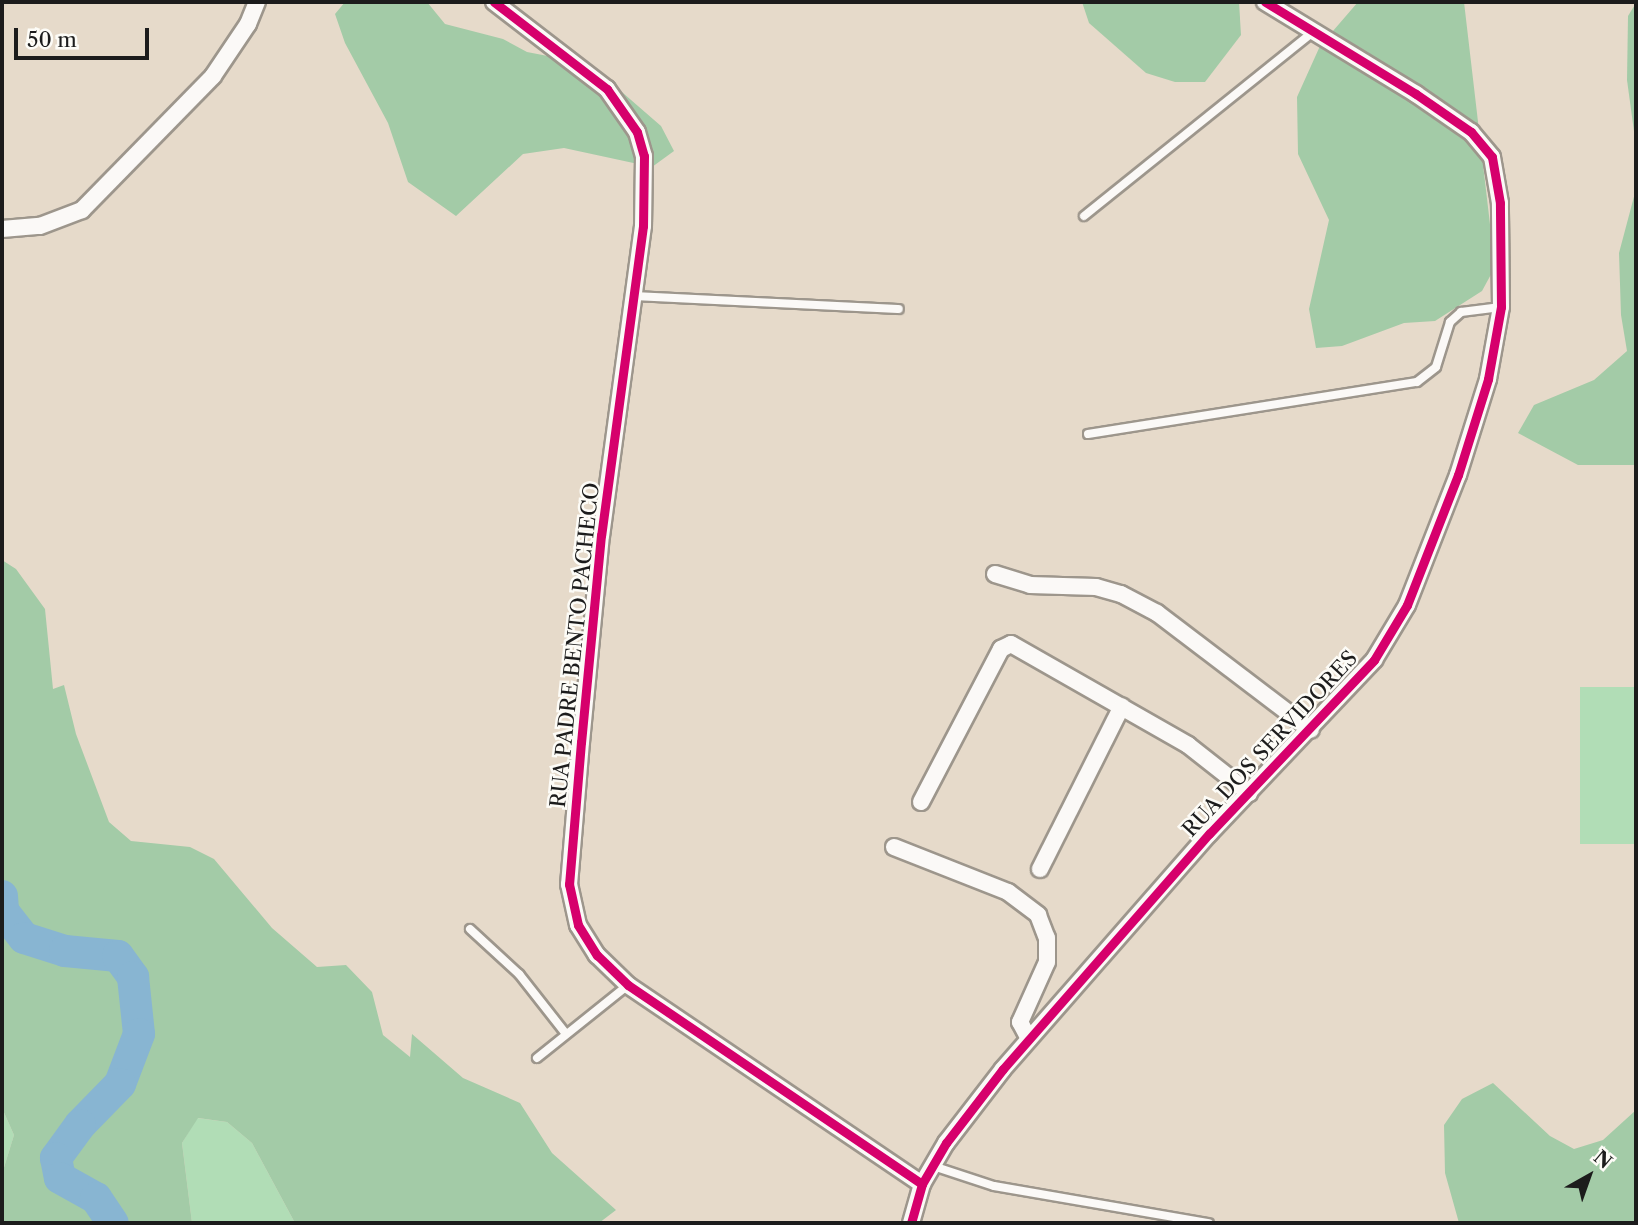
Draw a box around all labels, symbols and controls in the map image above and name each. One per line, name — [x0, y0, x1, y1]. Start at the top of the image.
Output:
scale bar — [18, 14, 152, 58]
text: 50 m — [27, 27, 77, 52]
street label: RUA PADRE BENTO PACHECO — [545, 481, 605, 809]
street label: RUA DOS SERVIDORES — [1177, 646, 1363, 842]
north arrow — [1554, 1141, 1624, 1211]
text: N — [1589, 1145, 1617, 1174]

